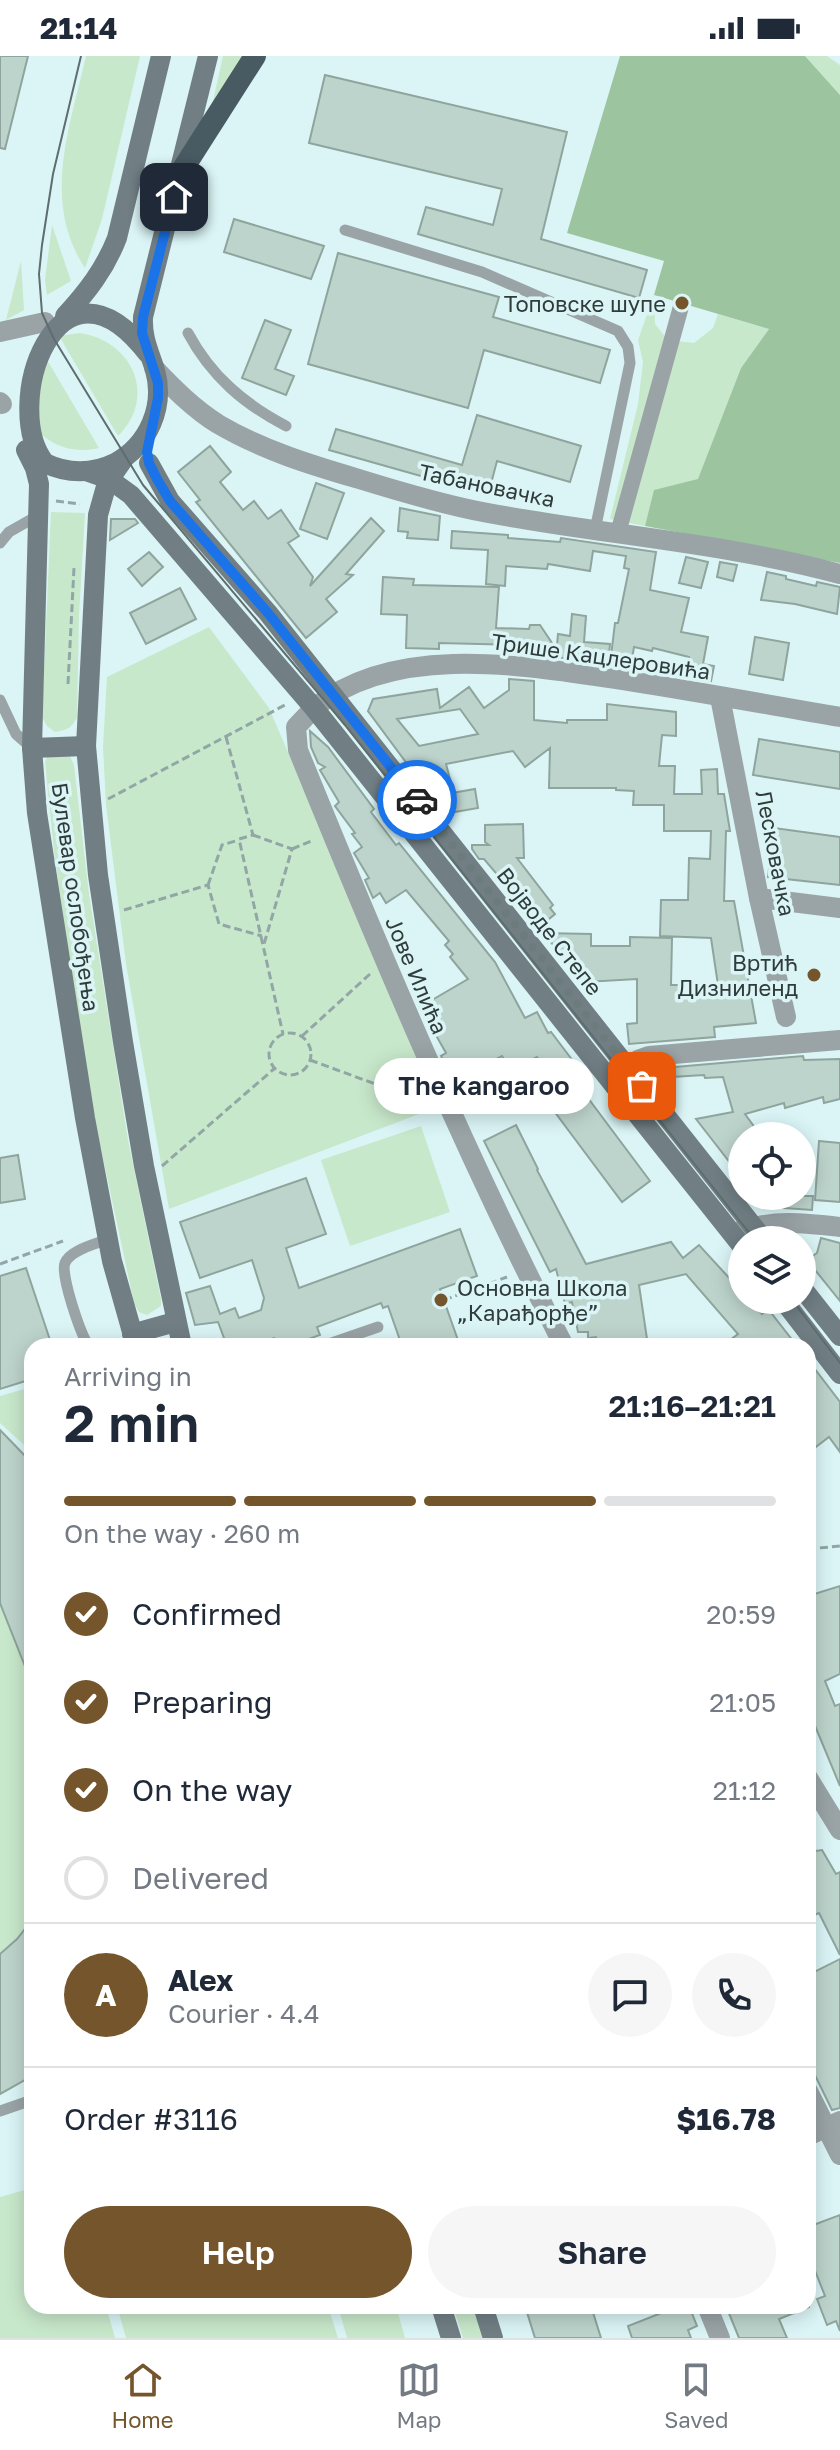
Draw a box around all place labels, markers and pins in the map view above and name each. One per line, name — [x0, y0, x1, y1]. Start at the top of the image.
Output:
pin — [140, 163, 208, 231]
place label: Топовске шупе — [504, 290, 666, 317]
marker: Топовске шупе — [673, 294, 691, 312]
place label: Вртић Дизниленд — [678, 949, 798, 1001]
marker: Вртић Дизниленд — [805, 966, 823, 984]
pin — [608, 1052, 676, 1120]
callout: The kangaroo — [374, 1058, 594, 1114]
place label: Основна Школа „Карађорђе” — [457, 1274, 628, 1326]
marker: Основна Школа „Карађорђе” — [432, 1291, 450, 1309]

